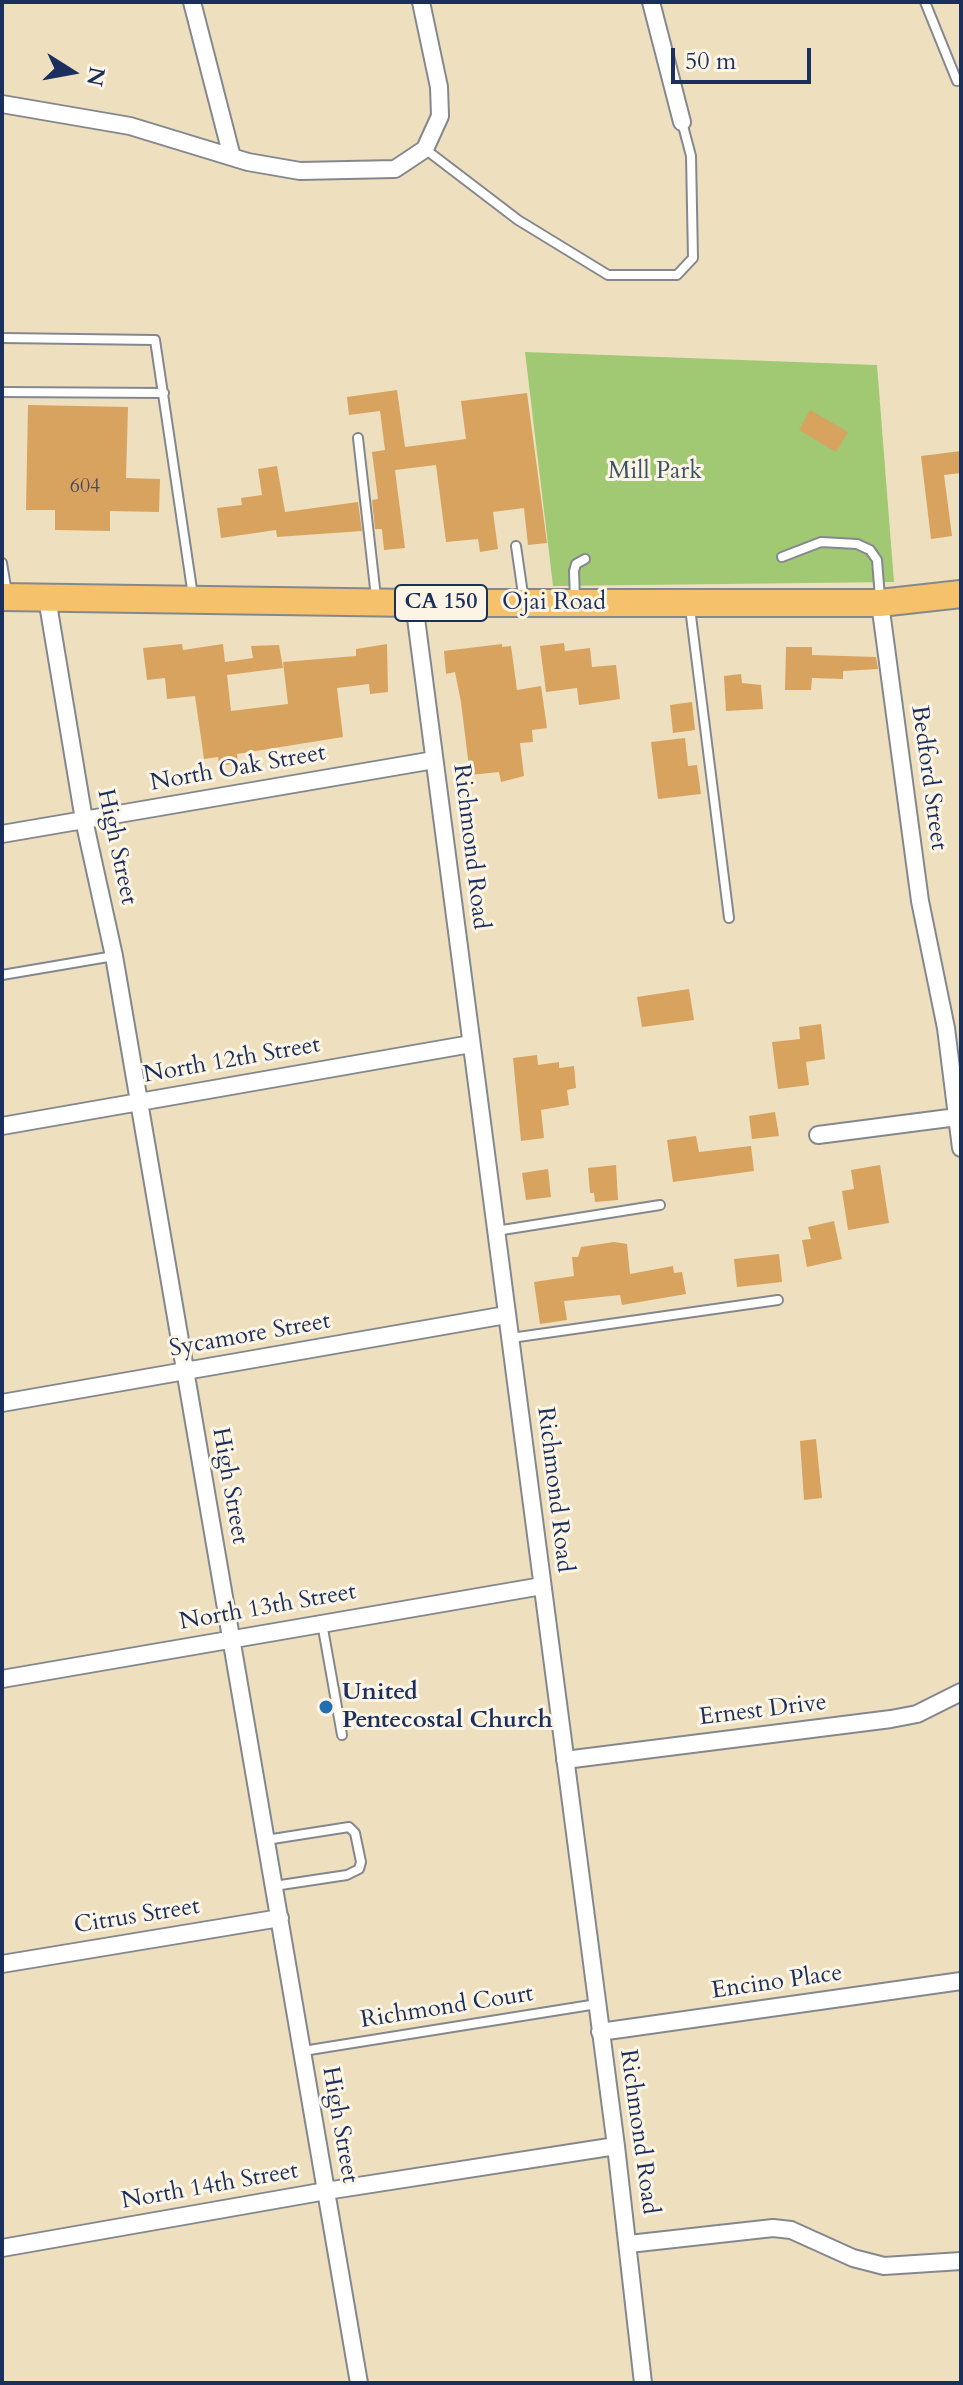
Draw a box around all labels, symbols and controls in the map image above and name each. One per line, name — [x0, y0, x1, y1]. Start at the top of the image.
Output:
north arrow — [32, 32, 112, 112]
scale bar — [675, 32, 815, 82]
text: 50 m — [685, 45, 736, 78]
text: N — [79, 64, 112, 89]
park label: Mill Park — [608, 458, 702, 486]
house number: 604 — [70, 475, 100, 499]
road number: CA 150 — [395, 585, 487, 621]
street label: Ojai Road — [502, 589, 606, 617]
street label: Bedford Street — [904, 704, 952, 852]
street label: North Oak Street — [148, 739, 328, 799]
street label: Richmond Road — [446, 763, 494, 931]
street label: High Street — [90, 786, 142, 908]
street label: North 12th Street — [141, 1031, 323, 1091]
street label: Sycamore Street — [167, 1308, 333, 1364]
street label: Richmond Road — [530, 1406, 578, 1574]
street label: High Street — [205, 1426, 253, 1546]
street label: North 13th Street — [177, 1578, 359, 1638]
place label: United Pentecostal Church — [342, 1679, 553, 1735]
street label: Ernest Drive — [698, 1689, 828, 1733]
marker: United Pentecostal Church — [317, 1698, 335, 1716]
street label: Citrus Street — [72, 1893, 202, 1941]
street label: Encino Place — [710, 1960, 844, 2006]
street label: Richmond Court — [359, 1980, 535, 2036]
street label: Richmond Road — [612, 2048, 664, 2216]
street label: High Street — [315, 2065, 363, 2185]
street label: North 14th Street — [119, 2157, 301, 2217]

